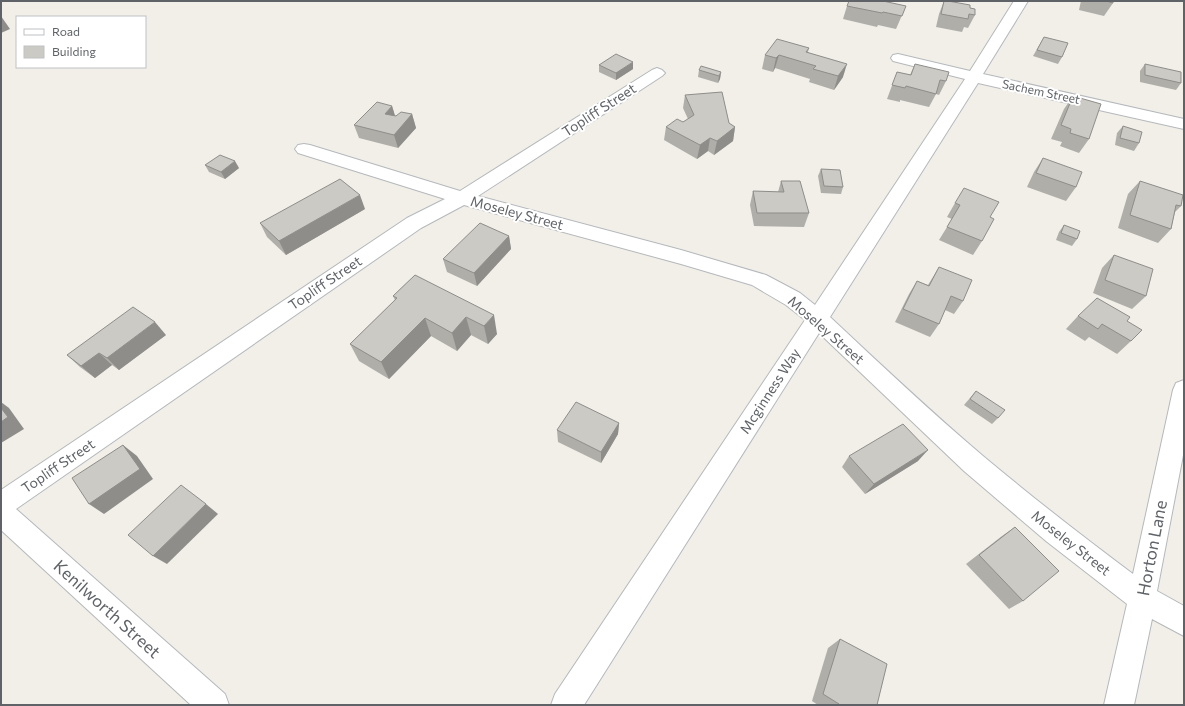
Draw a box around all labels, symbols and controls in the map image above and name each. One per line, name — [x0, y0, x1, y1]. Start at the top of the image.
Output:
legend — [16, 16, 146, 68]
text: Road — [52, 24, 80, 38]
text: Building — [52, 44, 96, 58]
street label: Sachem Street — [1001, 76, 1081, 106]
street label: Topliff Street — [559, 79, 639, 140]
street label: Moseley Street — [469, 192, 566, 233]
street label: Topliff Street — [285, 252, 365, 313]
street label: Moseley Street — [785, 292, 868, 368]
street label: Mcginness Way — [736, 345, 803, 437]
street label: Topliff Street — [18, 435, 98, 496]
street label: Horton Lane — [1132, 498, 1171, 598]
street label: Moseley Street — [1028, 506, 1114, 579]
street label: Kenilworth Street — [50, 555, 165, 662]

